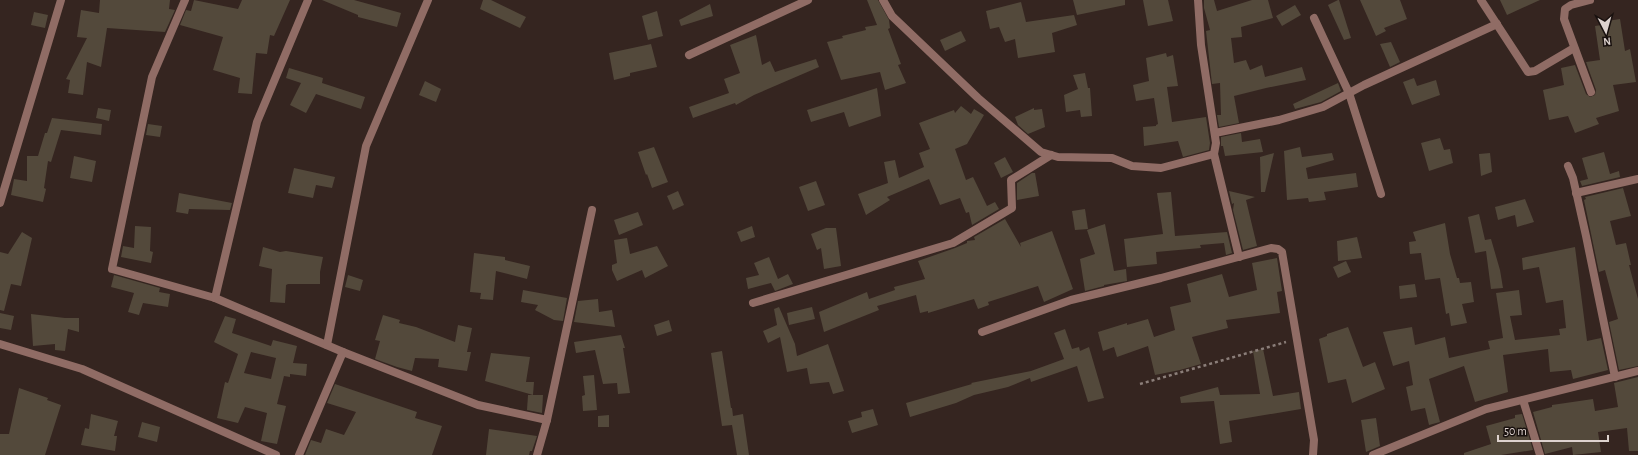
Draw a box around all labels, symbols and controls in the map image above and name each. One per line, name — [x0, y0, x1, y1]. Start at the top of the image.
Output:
north arrow — [1586, 12, 1626, 52]
text: N — [1603, 36, 1611, 47]
scale bar — [1498, 417, 1608, 443]
text: 50 m — [1504, 425, 1527, 437]

